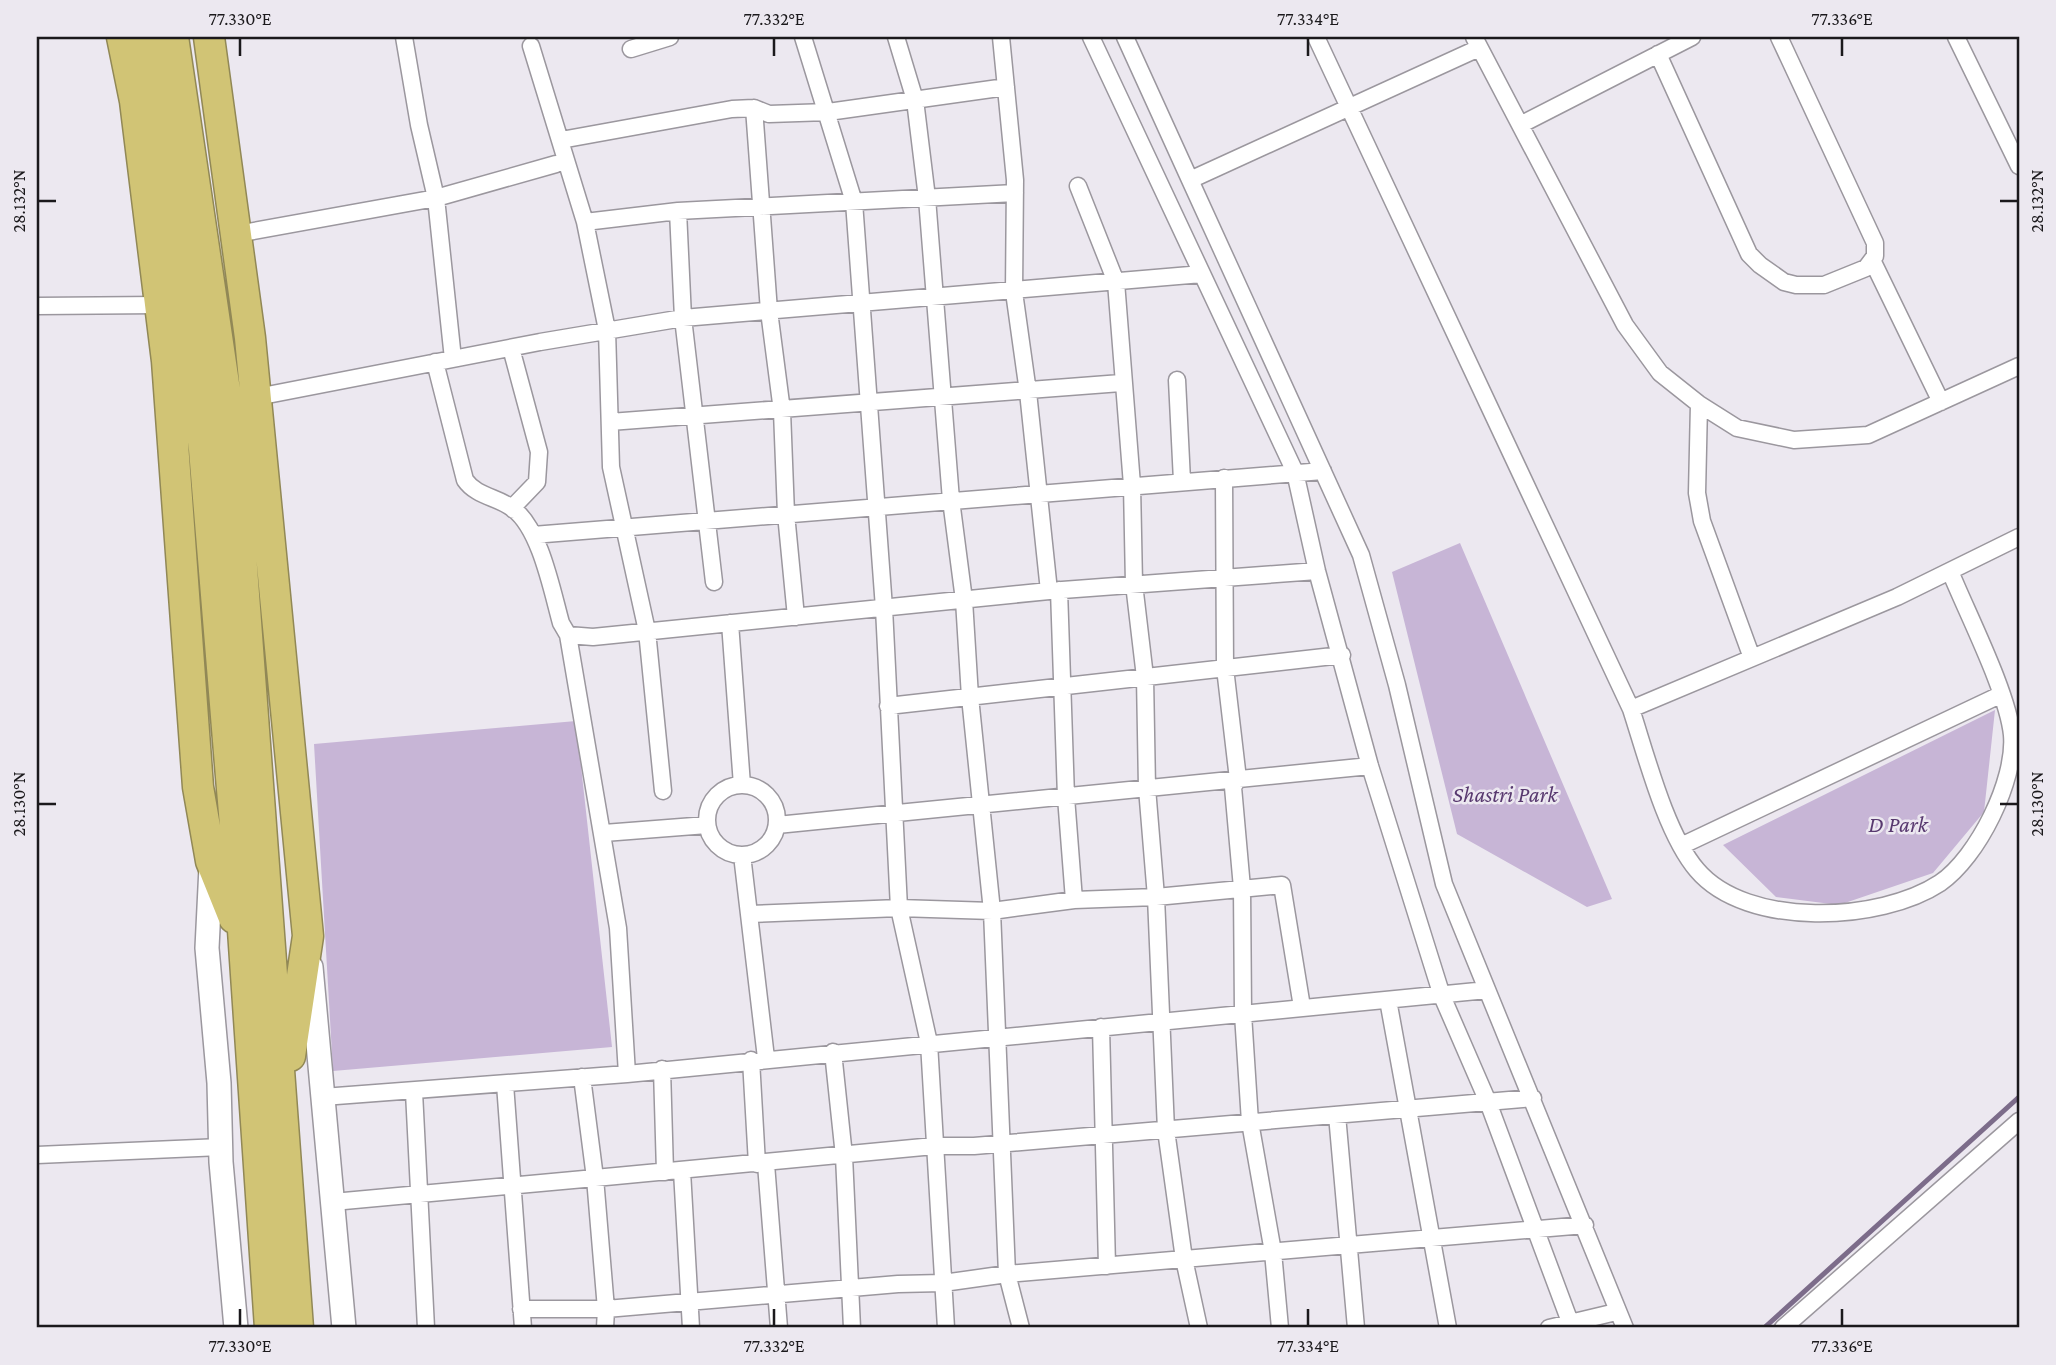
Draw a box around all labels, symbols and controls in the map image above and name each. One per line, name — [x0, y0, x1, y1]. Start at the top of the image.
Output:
text: 77.330°E — [208, 9, 272, 29]
text: 77.332°E — [743, 9, 805, 29]
text: 77.334°E — [1277, 9, 1339, 29]
text: 77.336°E — [1811, 9, 1873, 29]
text: 28.132°N — [9, 169, 29, 233]
text: 28.132°N — [2027, 169, 2047, 233]
text: 28.130°N — [9, 771, 29, 837]
text: 28.130°N — [2027, 771, 2047, 837]
park label: Shastri Park — [1453, 781, 1558, 807]
park label: D Park — [1868, 811, 1929, 837]
text: 77.330°E — [208, 1336, 272, 1356]
text: 77.332°E — [743, 1336, 805, 1356]
text: 77.334°E — [1277, 1336, 1339, 1356]
text: 77.336°E — [1811, 1336, 1873, 1356]

